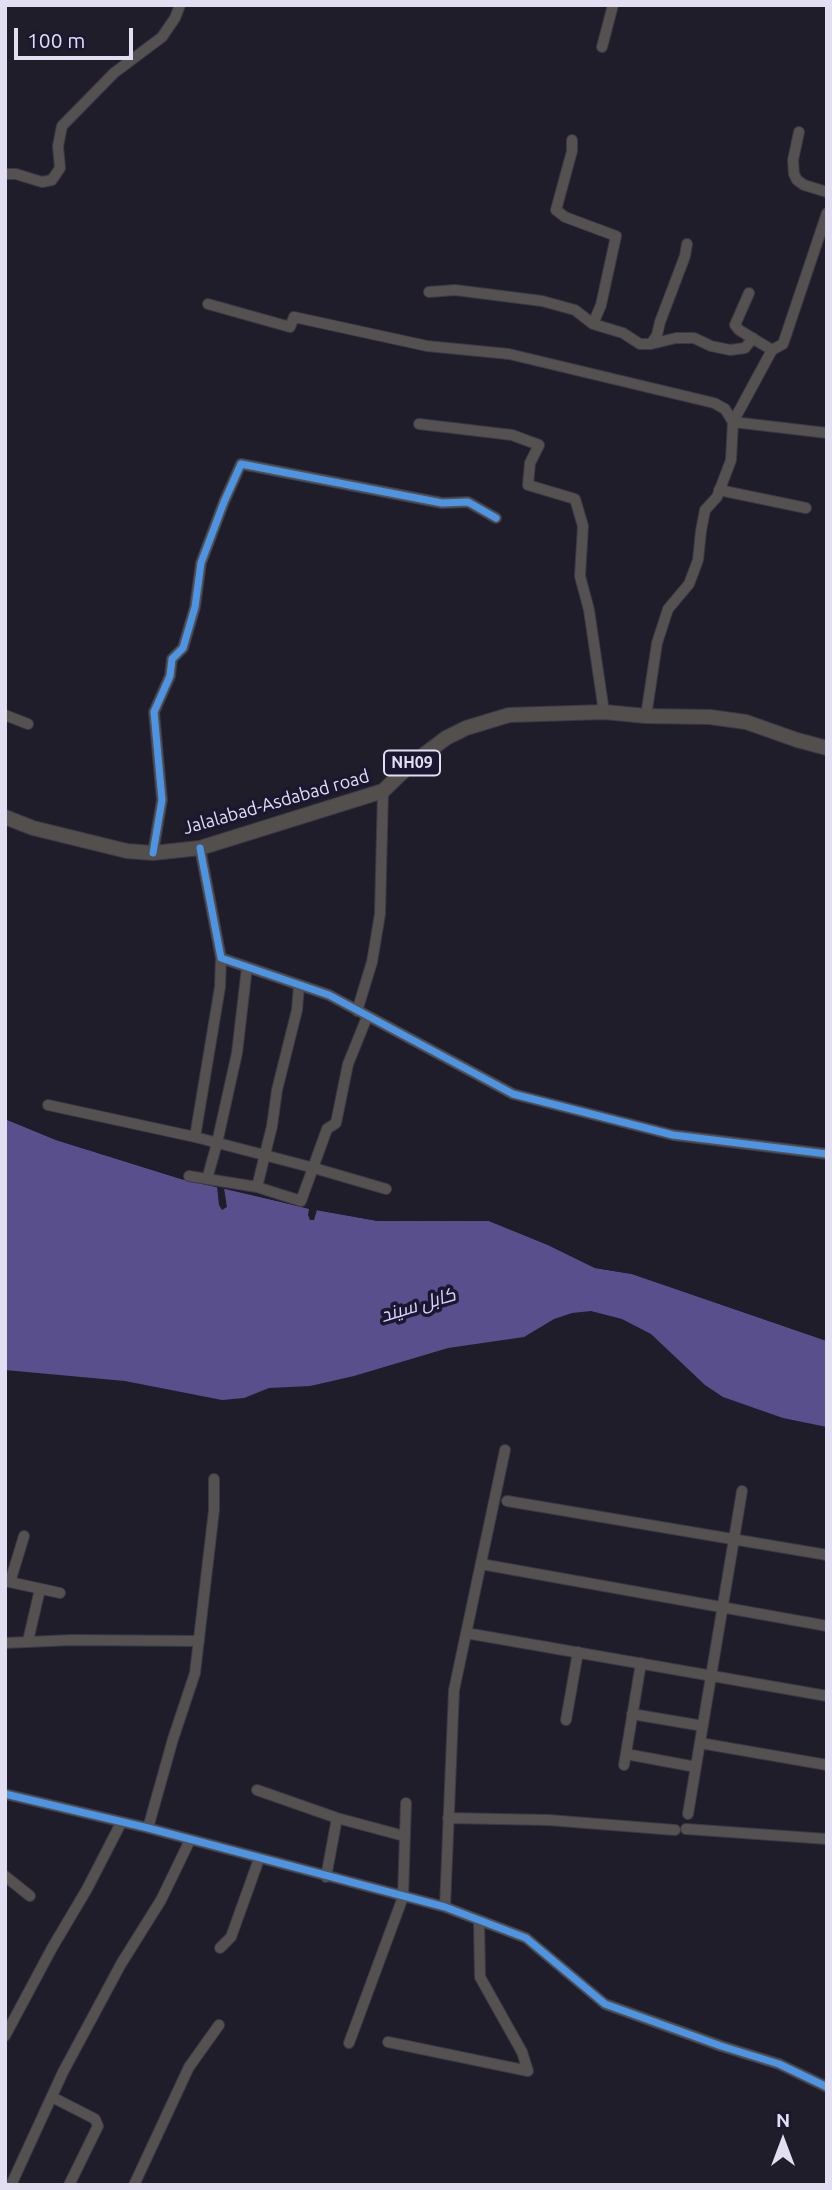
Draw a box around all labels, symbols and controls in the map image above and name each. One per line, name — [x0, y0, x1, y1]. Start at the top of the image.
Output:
scale bar — [18, 14, 136, 58]
text: 100 m — [27, 28, 85, 52]
road number: NH09 — [384, 750, 440, 776]
street label: Jalalabad-Asdabad road — [180, 765, 372, 839]
water label: کابل سيند — [378, 1283, 458, 1327]
north arrow — [748, 2106, 818, 2176]
text: N — [776, 2109, 790, 2131]

